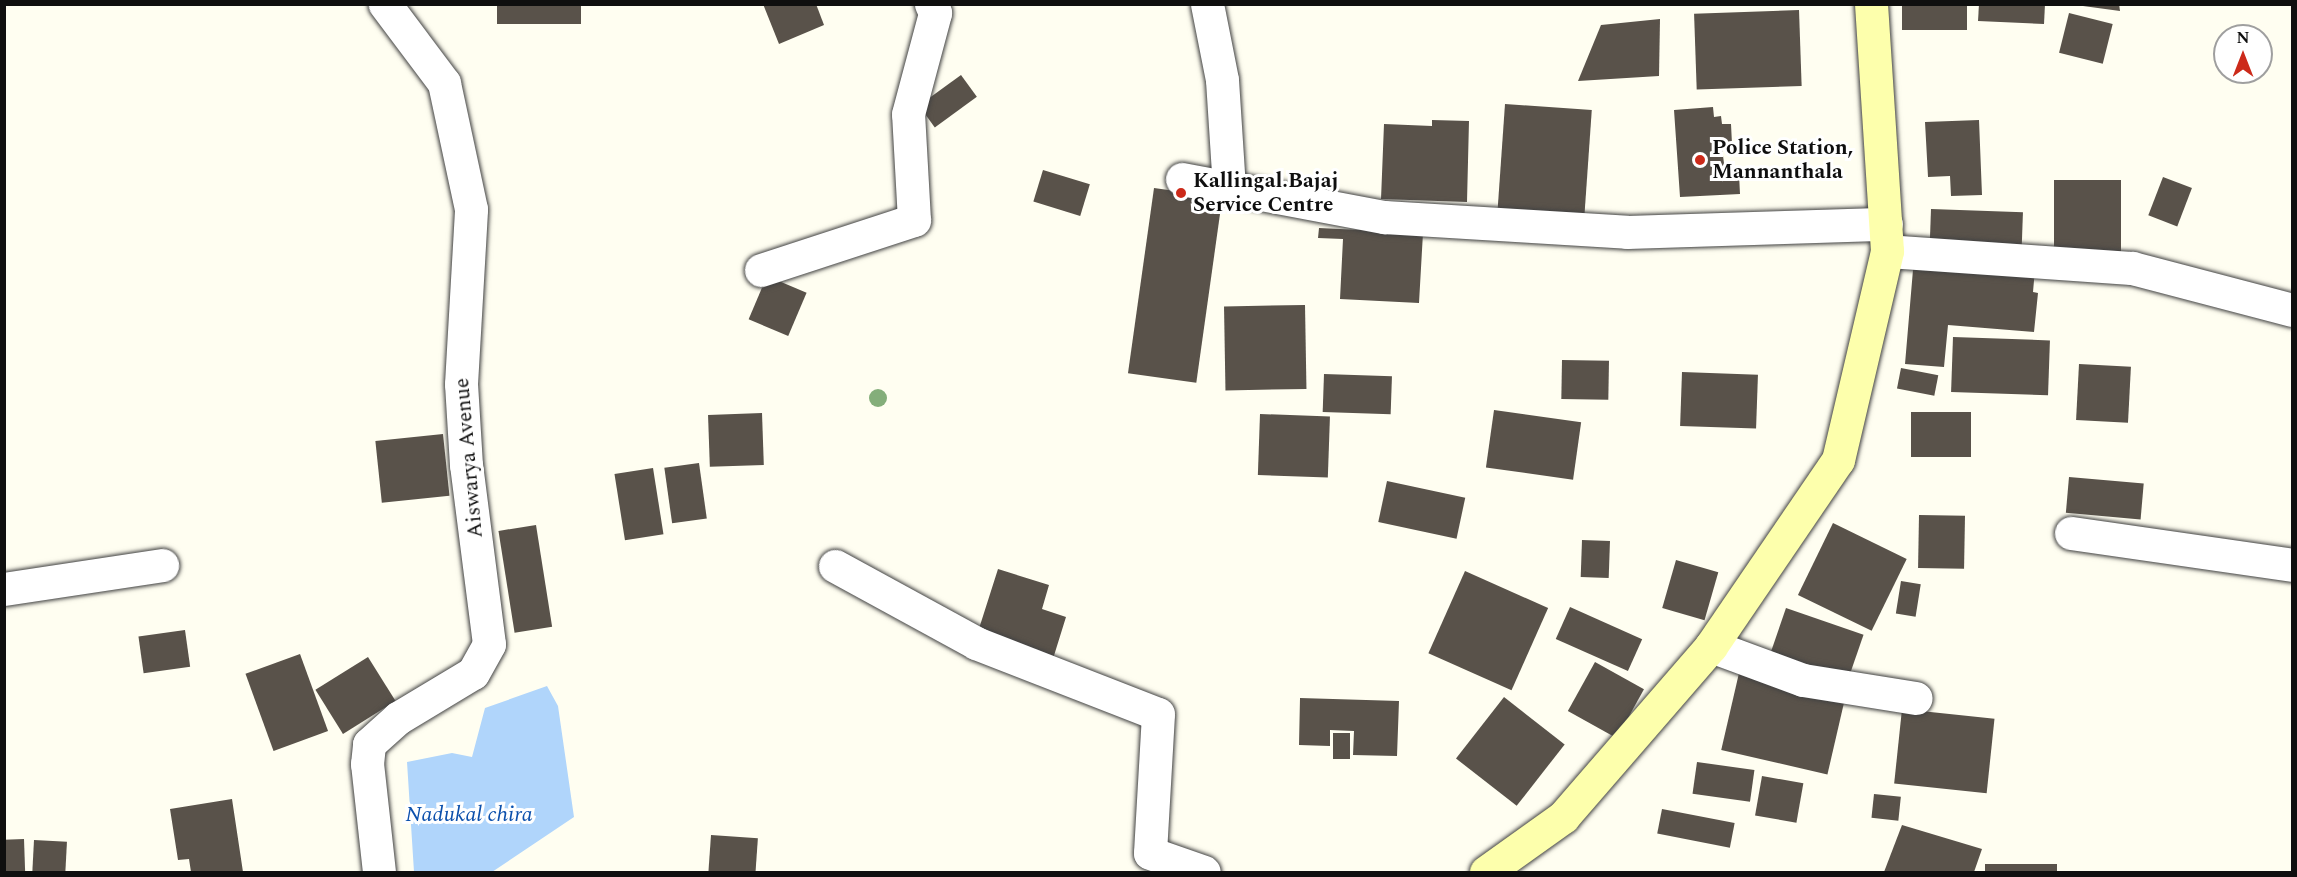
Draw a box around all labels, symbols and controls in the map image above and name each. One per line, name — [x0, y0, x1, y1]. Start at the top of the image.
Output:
north arrow — [2213, 24, 2273, 84]
text: N — [2236, 26, 2250, 50]
place label: Police Station, Mannanthala — [1712, 135, 1853, 185]
marker: Police Station, Mannanthala — [1693, 153, 1707, 167]
place label: Kallingal.Bajaj Service Centre — [1193, 168, 1338, 218]
marker: Kallingal.Bajaj Service Centre — [1174, 186, 1188, 200]
street label: Aiswarya Avenue — [449, 377, 489, 539]
water label: Nadukal chira — [405, 802, 533, 828]

